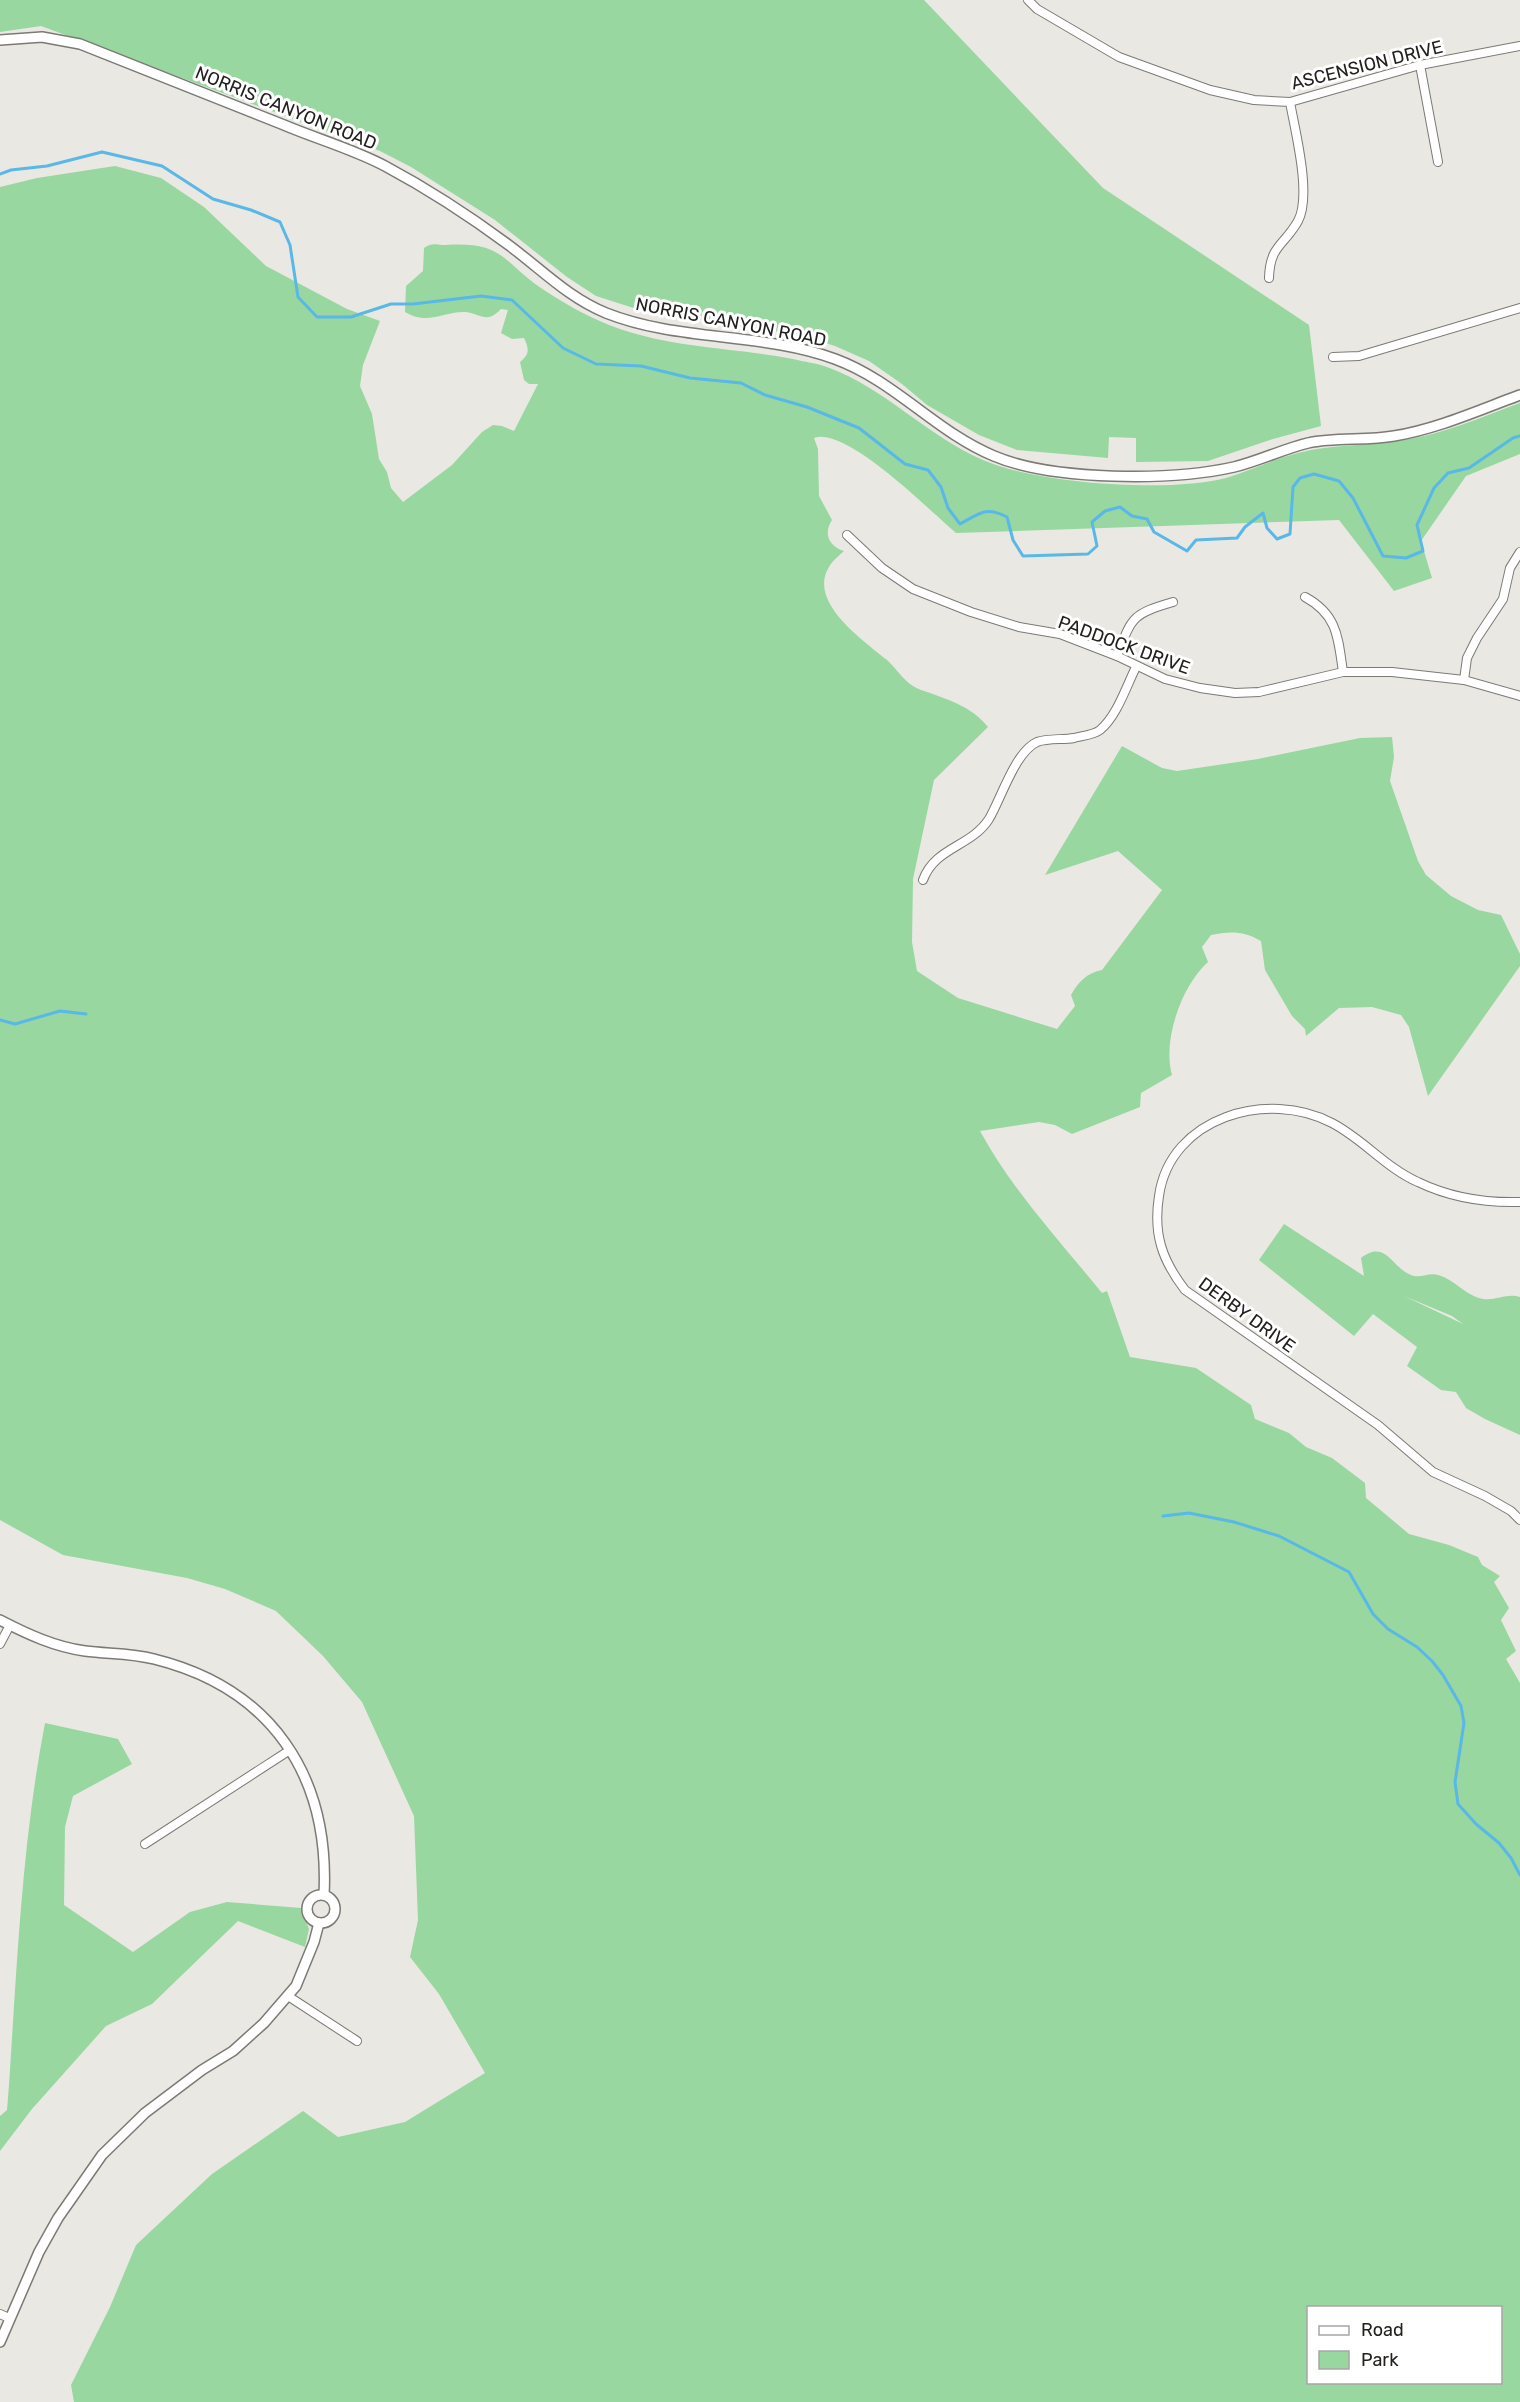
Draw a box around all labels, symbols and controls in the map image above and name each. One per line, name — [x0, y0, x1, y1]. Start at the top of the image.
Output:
street label: ASCENSION DRIVE — [1289, 36, 1445, 94]
street label: NORRIS CANYON ROAD — [192, 62, 380, 154]
street label: NORRIS CANYON ROAD — [634, 293, 828, 351]
street label: PADDOCK DRIVE — [1055, 611, 1193, 679]
street label: DERBY DRIVE — [1194, 1273, 1300, 1357]
legend — [1307, 2306, 1502, 2384]
text: Road — [1361, 2319, 1404, 2341]
text: Park — [1361, 2349, 1399, 2371]

